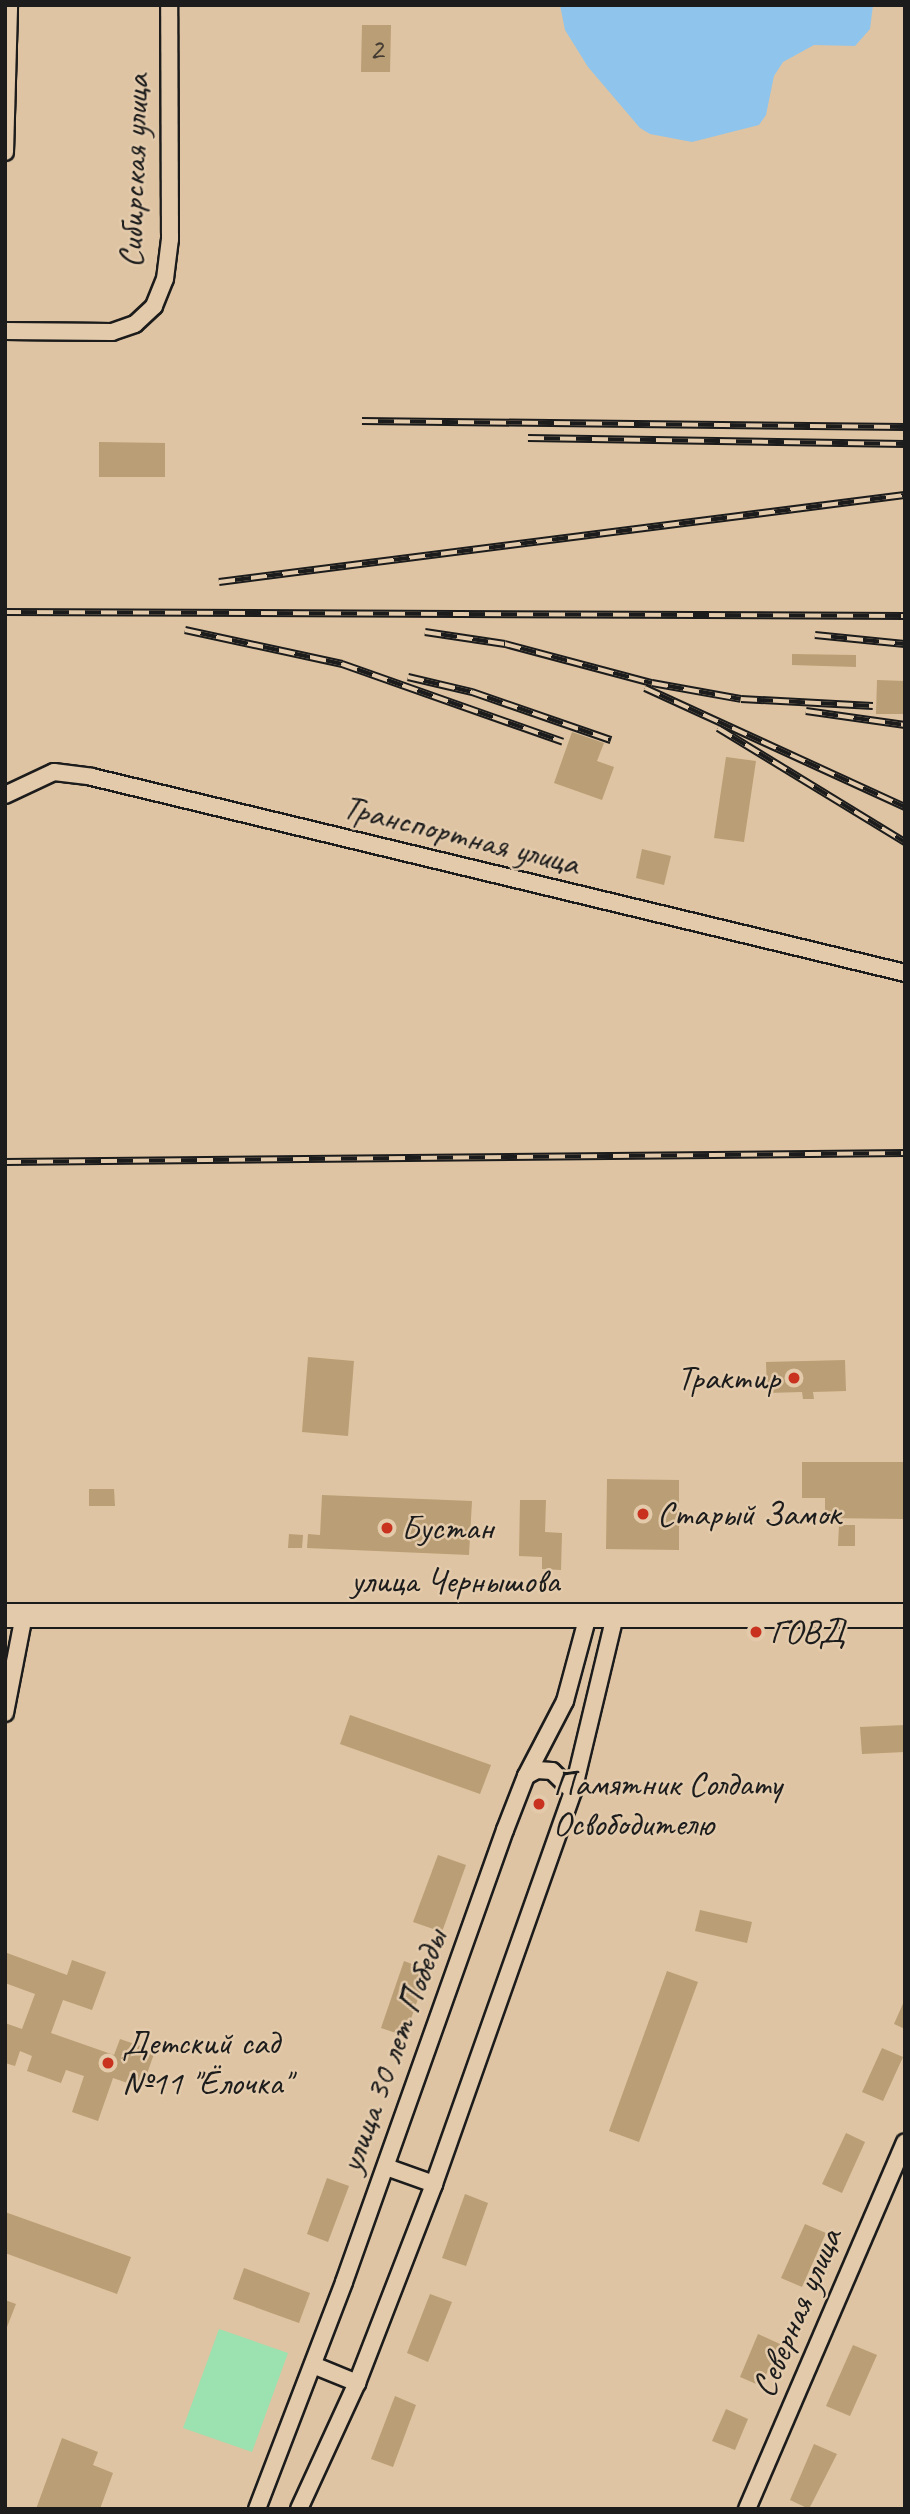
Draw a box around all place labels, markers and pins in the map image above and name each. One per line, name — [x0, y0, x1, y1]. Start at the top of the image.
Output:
place label: Трактир — [677, 1357, 780, 1399]
marker: Трактир — [786, 1370, 802, 1386]
place label: Старый Замок — [657, 1493, 841, 1535]
marker: Старый Замок — [635, 1506, 651, 1522]
place label: Бустан — [401, 1507, 493, 1549]
marker: Бустан — [379, 1520, 395, 1536]
place label: ГОВД — [770, 1611, 845, 1653]
marker: ГОВД — [748, 1624, 764, 1640]
place label: Памятник Солдату Освободителю — [553, 1763, 785, 1845]
marker: Памятник Солдату Освободителю — [531, 1796, 547, 1812]
place label: Детский сад №11 "Ёлочка" — [122, 2022, 291, 2104]
marker: Детский сад №11 "Ёлочка" — [100, 2055, 116, 2071]

